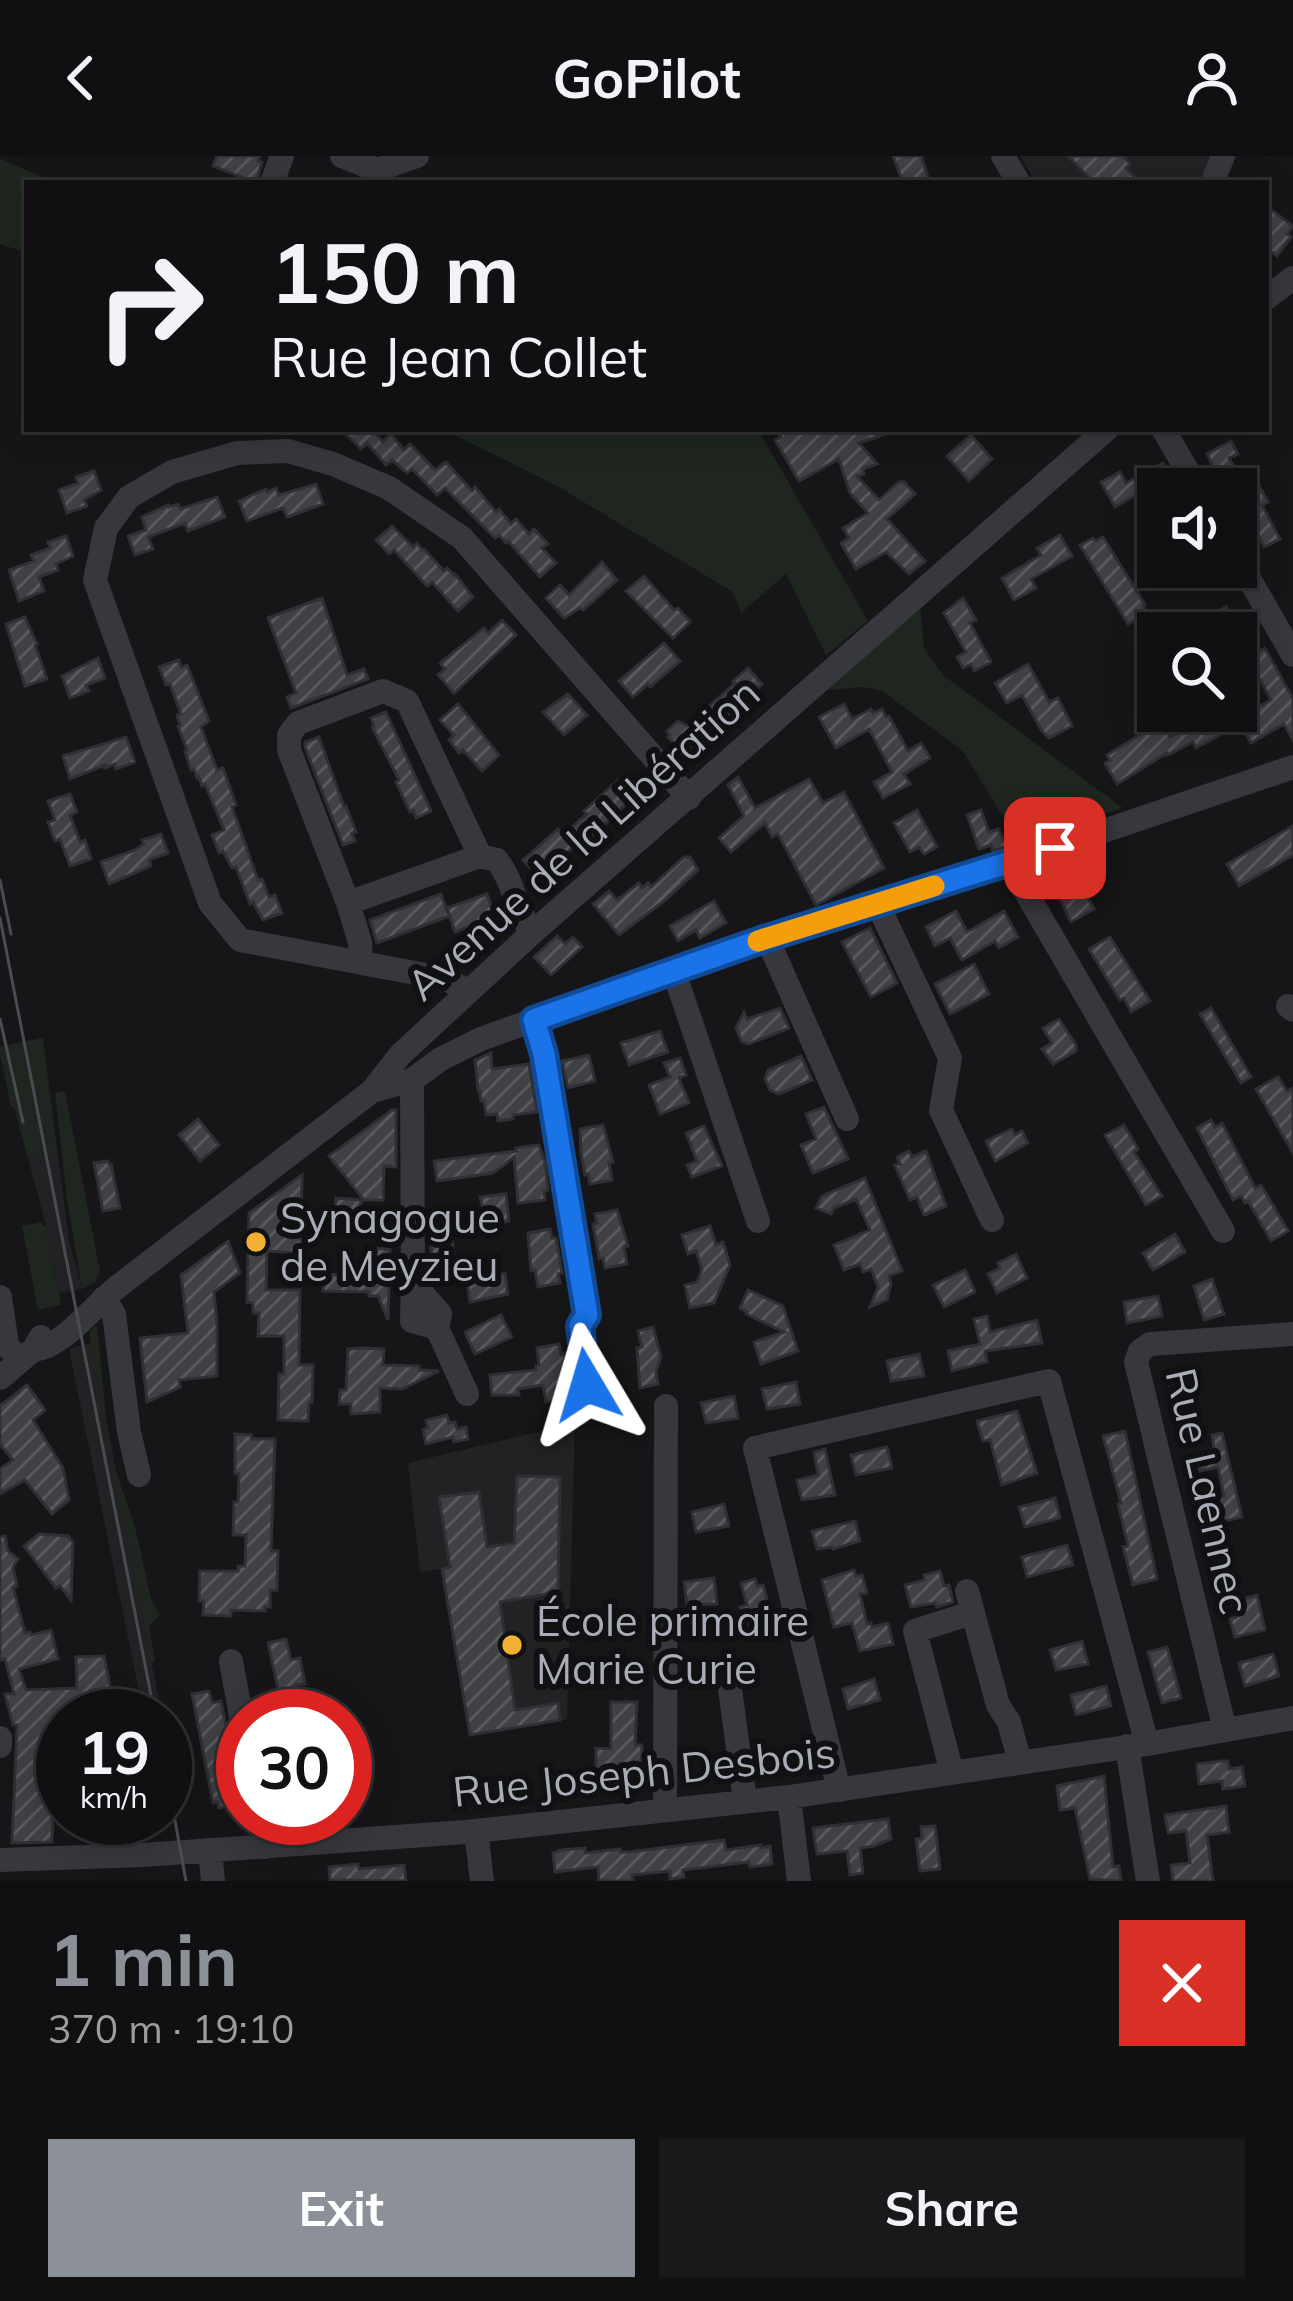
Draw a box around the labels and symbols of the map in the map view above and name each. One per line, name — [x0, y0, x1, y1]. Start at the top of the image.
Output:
street label: Avenue de la Libération — [395, 666, 770, 1011]
pin — [1004, 797, 1106, 899]
place label: Synagogue de Meyzieu — [280, 1191, 500, 1292]
marker: Synagogue de Meyzieu — [243, 1229, 269, 1255]
position arrow — [524, 1322, 650, 1448]
street label: Rue Laennec — [1154, 1363, 1263, 1619]
place label: École primaire Marie Curie — [536, 1594, 809, 1695]
marker: École primaire Marie Curie — [499, 1632, 525, 1658]
speed limit sign: 30 — [216, 1689, 372, 1845]
street label: Rue Joseph Desbois — [450, 1725, 838, 1818]

